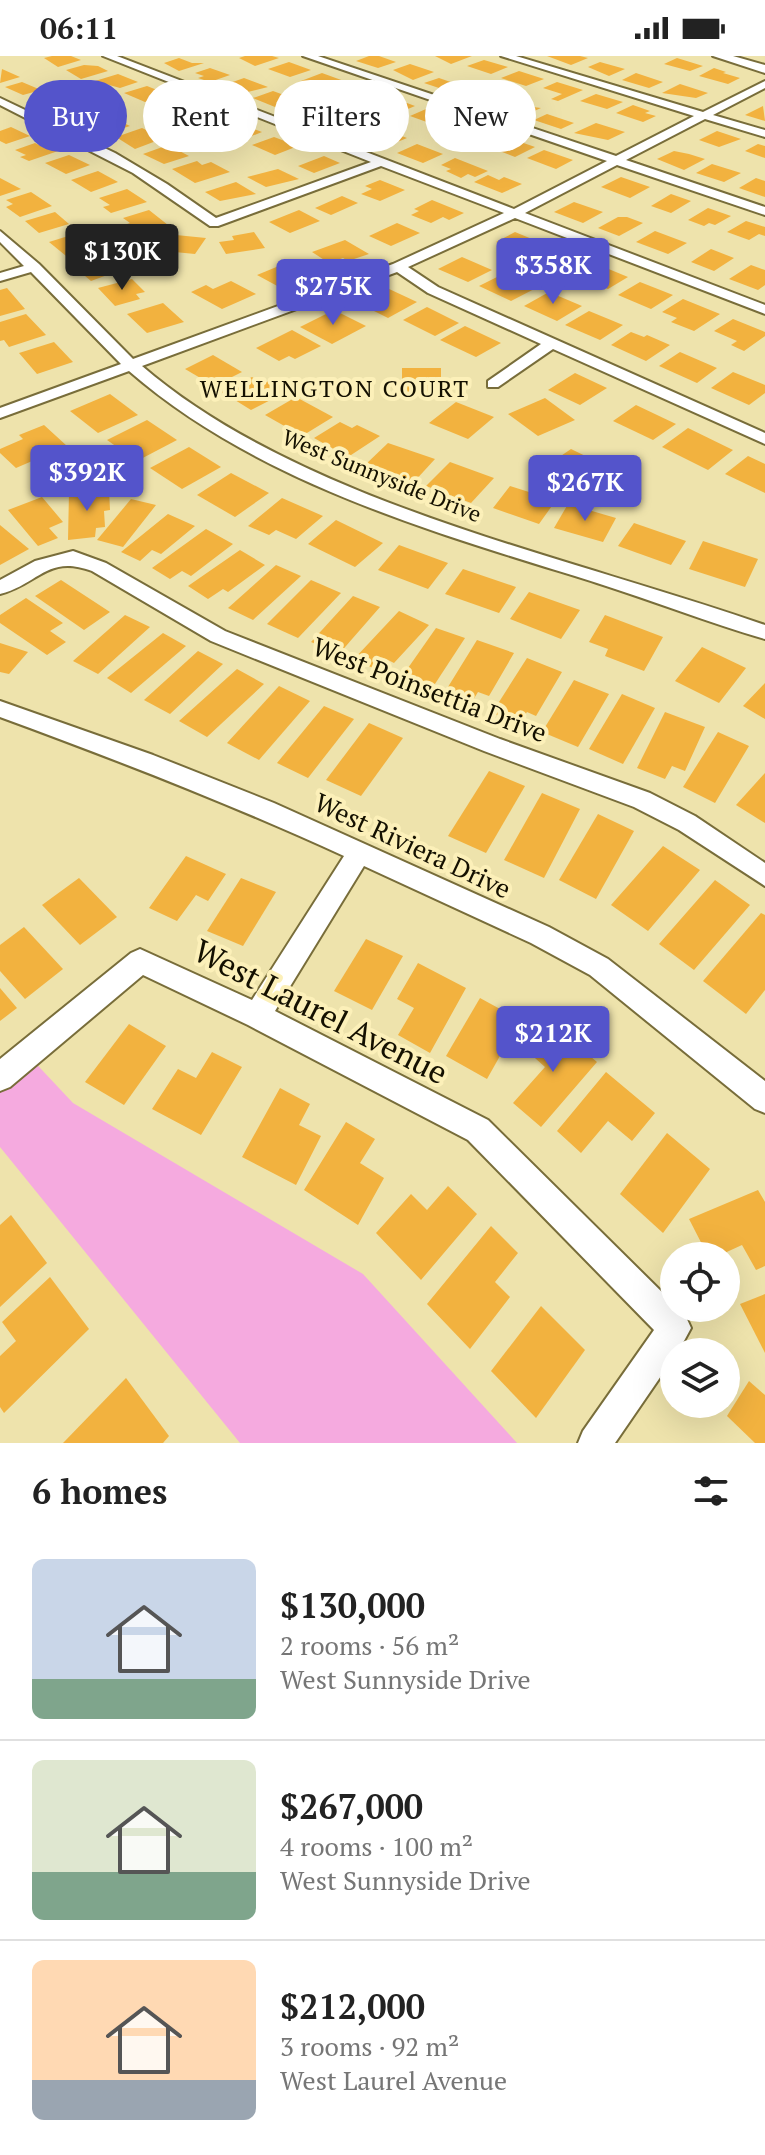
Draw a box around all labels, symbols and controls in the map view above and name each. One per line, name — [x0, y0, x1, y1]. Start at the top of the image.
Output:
text: 06:11 — [40, 8, 118, 48]
chip: Buy — [24, 80, 127, 152]
chip: Rent — [143, 80, 258, 152]
chip: Filters — [274, 80, 409, 152]
chip: New — [425, 80, 536, 152]
pin: $130K — [66, 224, 178, 292]
text: $130K — [83, 233, 161, 267]
pin: $358K — [497, 238, 609, 306]
text: $358K — [514, 247, 592, 281]
pin: $275K — [277, 259, 389, 327]
text: $275K — [294, 268, 372, 302]
district label: WELLINGTON COURT — [200, 372, 470, 404]
street label: West Sunnyside Drive — [278, 422, 486, 528]
pin: $392K — [31, 445, 143, 513]
text: $392K — [48, 454, 126, 488]
pin: $267K — [529, 455, 641, 523]
text: $267K — [546, 464, 624, 498]
street label: West Poinsettia Drive — [308, 629, 552, 749]
street label: West Riviera Drive — [309, 785, 517, 905]
street label: West Laurel Avenue — [187, 929, 455, 1093]
pin: $212K — [497, 1006, 609, 1074]
text: $212K — [514, 1015, 592, 1049]
map controls — [660, 1242, 740, 1418]
button: locate — [660, 1242, 740, 1322]
button: layers — [660, 1338, 740, 1418]
text: 6 homes — [32, 1469, 167, 1514]
icon: filters — [689, 1469, 733, 1513]
text: $130,000 — [280, 1583, 425, 1628]
icon: home — [96, 1591, 192, 1687]
text: 2 rooms · 56 m² — [280, 1628, 459, 1662]
text: West Sunnyside Drive — [280, 1662, 531, 1696]
text: $267,000 — [280, 1784, 423, 1829]
icon: home — [96, 1792, 192, 1888]
text: 4 rooms · 100 m² — [280, 1829, 473, 1863]
text: West Sunnyside Drive — [280, 1863, 531, 1897]
text: $212,000 — [280, 1984, 425, 2029]
icon: home — [96, 1992, 192, 2088]
text: 3 rooms · 92 m² — [280, 2029, 459, 2063]
text: West Laurel Avenue — [280, 2063, 507, 2097]

